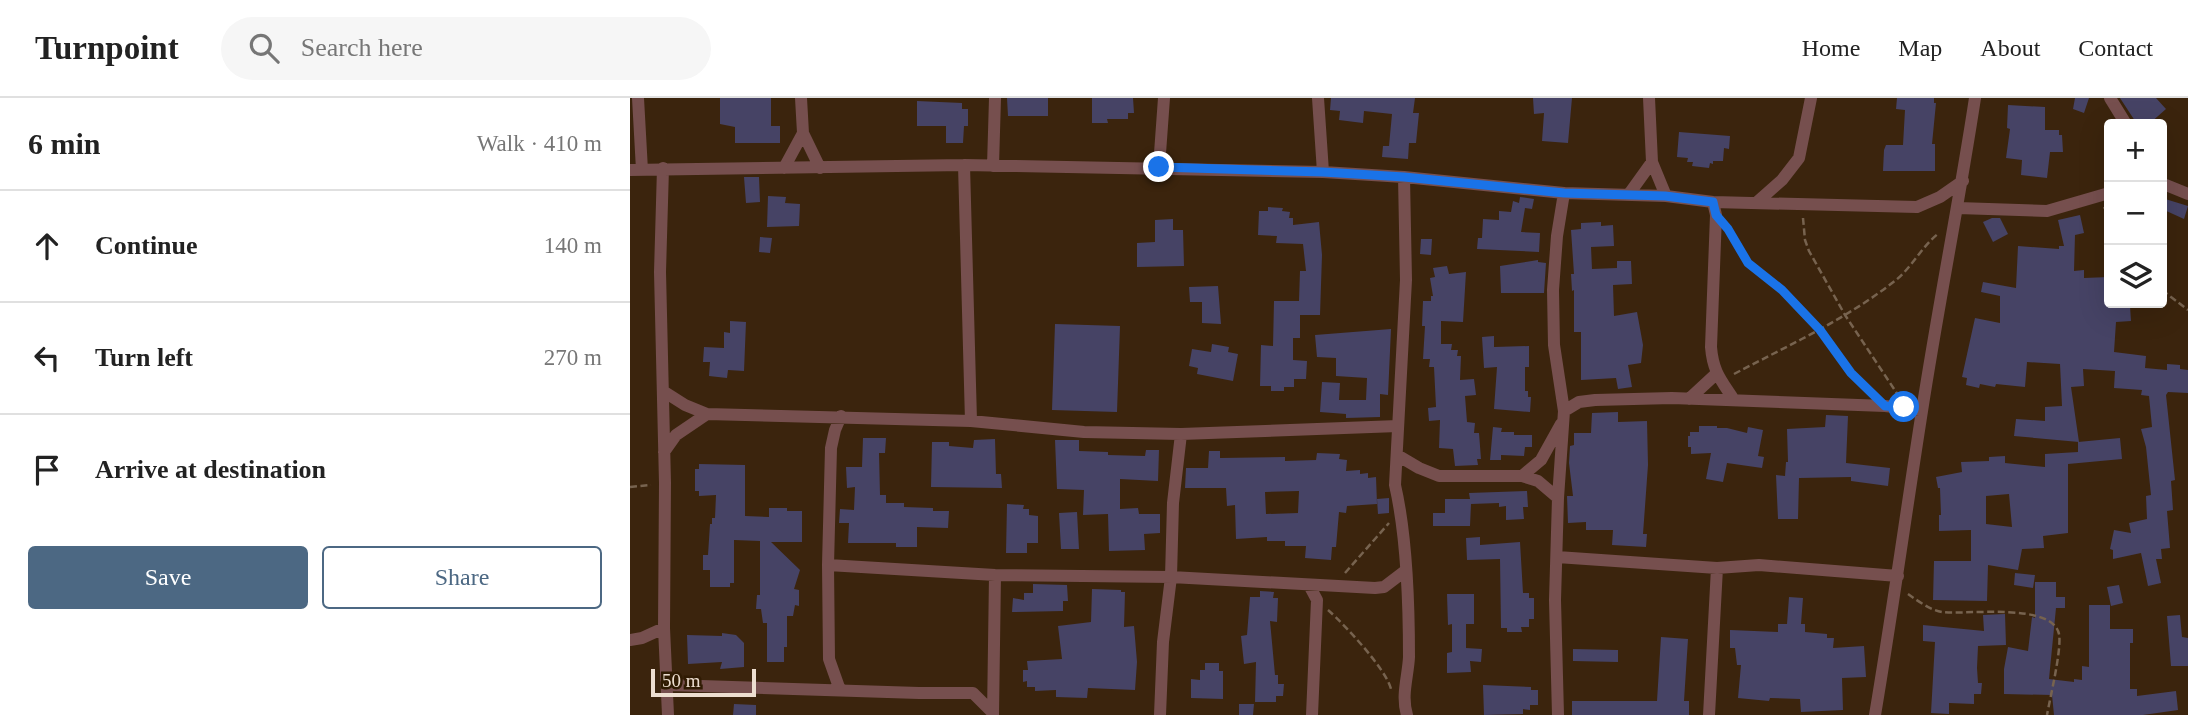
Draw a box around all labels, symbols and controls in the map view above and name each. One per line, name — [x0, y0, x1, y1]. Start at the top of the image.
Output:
search box — [221, 17, 711, 80]
icon: search — [245, 29, 283, 67]
text: Turnpoint — [35, 30, 179, 66]
text: Search here — [301, 33, 423, 62]
text: Home — [1802, 35, 1860, 61]
text: Map — [1898, 35, 1942, 61]
text: About — [1980, 35, 2040, 61]
text: Contact — [2078, 35, 2153, 61]
map controls — [2104, 119, 2167, 308]
button: + — [2104, 119, 2167, 182]
text: 6 min — [28, 127, 101, 160]
text: Walk · 410 m — [477, 131, 602, 156]
route end — [1143, 151, 1174, 182]
button: − — [2104, 182, 2167, 245]
icon: ahead — [28, 227, 66, 265]
text: Continue — [95, 231, 198, 260]
text: 140 m — [544, 233, 602, 258]
button: layers — [2104, 245, 2167, 308]
icon: left — [28, 339, 66, 377]
text: Turn left — [95, 343, 193, 372]
text: 270 m — [544, 345, 602, 370]
route start — [1888, 391, 1919, 422]
icon: arrive — [28, 451, 66, 489]
text: Arrive at destination — [95, 455, 326, 484]
button: Save — [28, 546, 308, 609]
button: Share — [322, 546, 602, 609]
scale bar — [651, 666, 756, 698]
text: 50 m — [662, 670, 701, 691]

